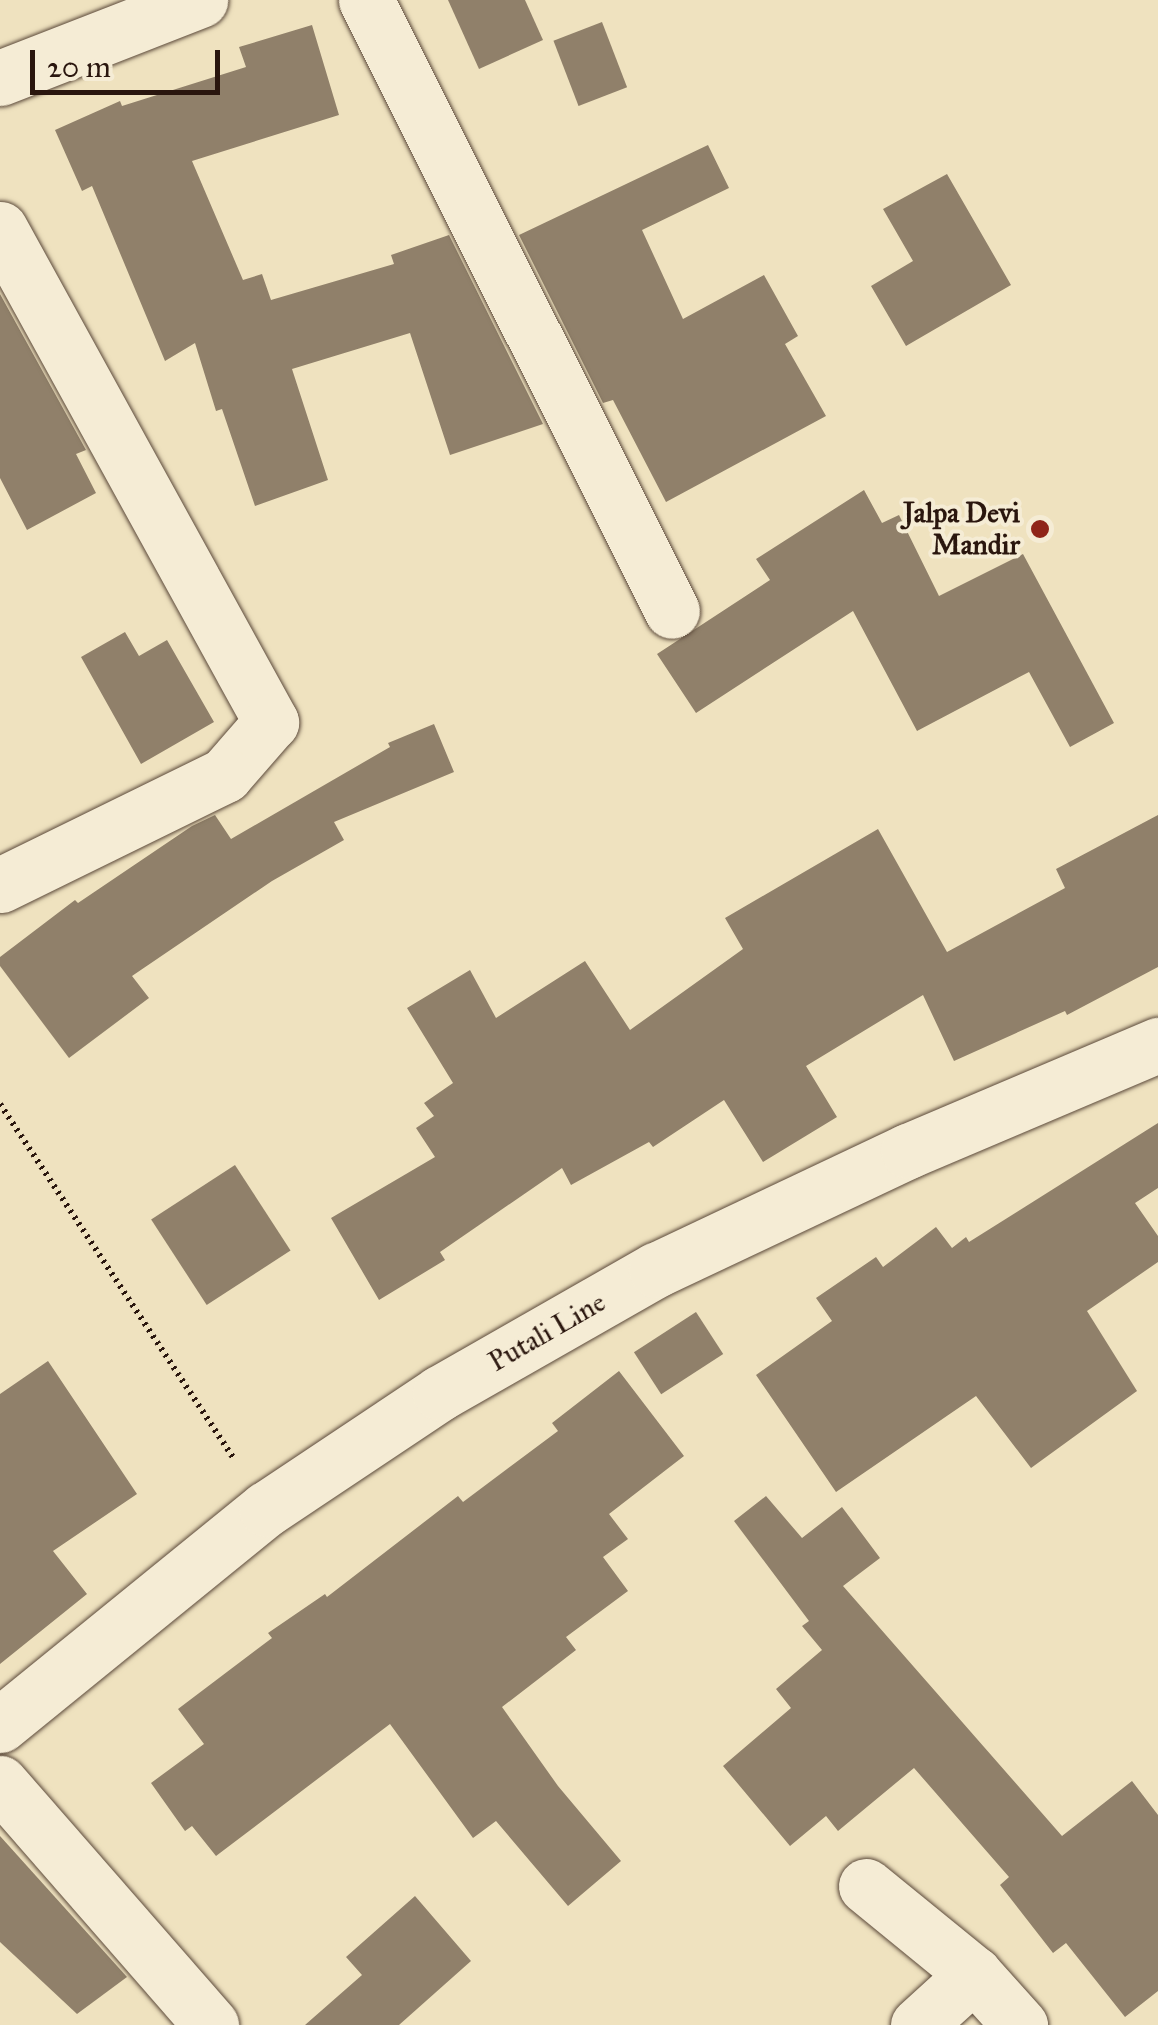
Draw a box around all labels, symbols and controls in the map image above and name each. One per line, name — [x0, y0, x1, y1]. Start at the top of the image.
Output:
scale bar — [35, 30, 225, 92]
text: 20 m — [47, 49, 111, 85]
place label: Jalpa Devi Mandir — [903, 496, 1020, 562]
marker: Jalpa Devi Mandir — [1029, 518, 1051, 540]
street label: Putali Line — [483, 1285, 611, 1379]

